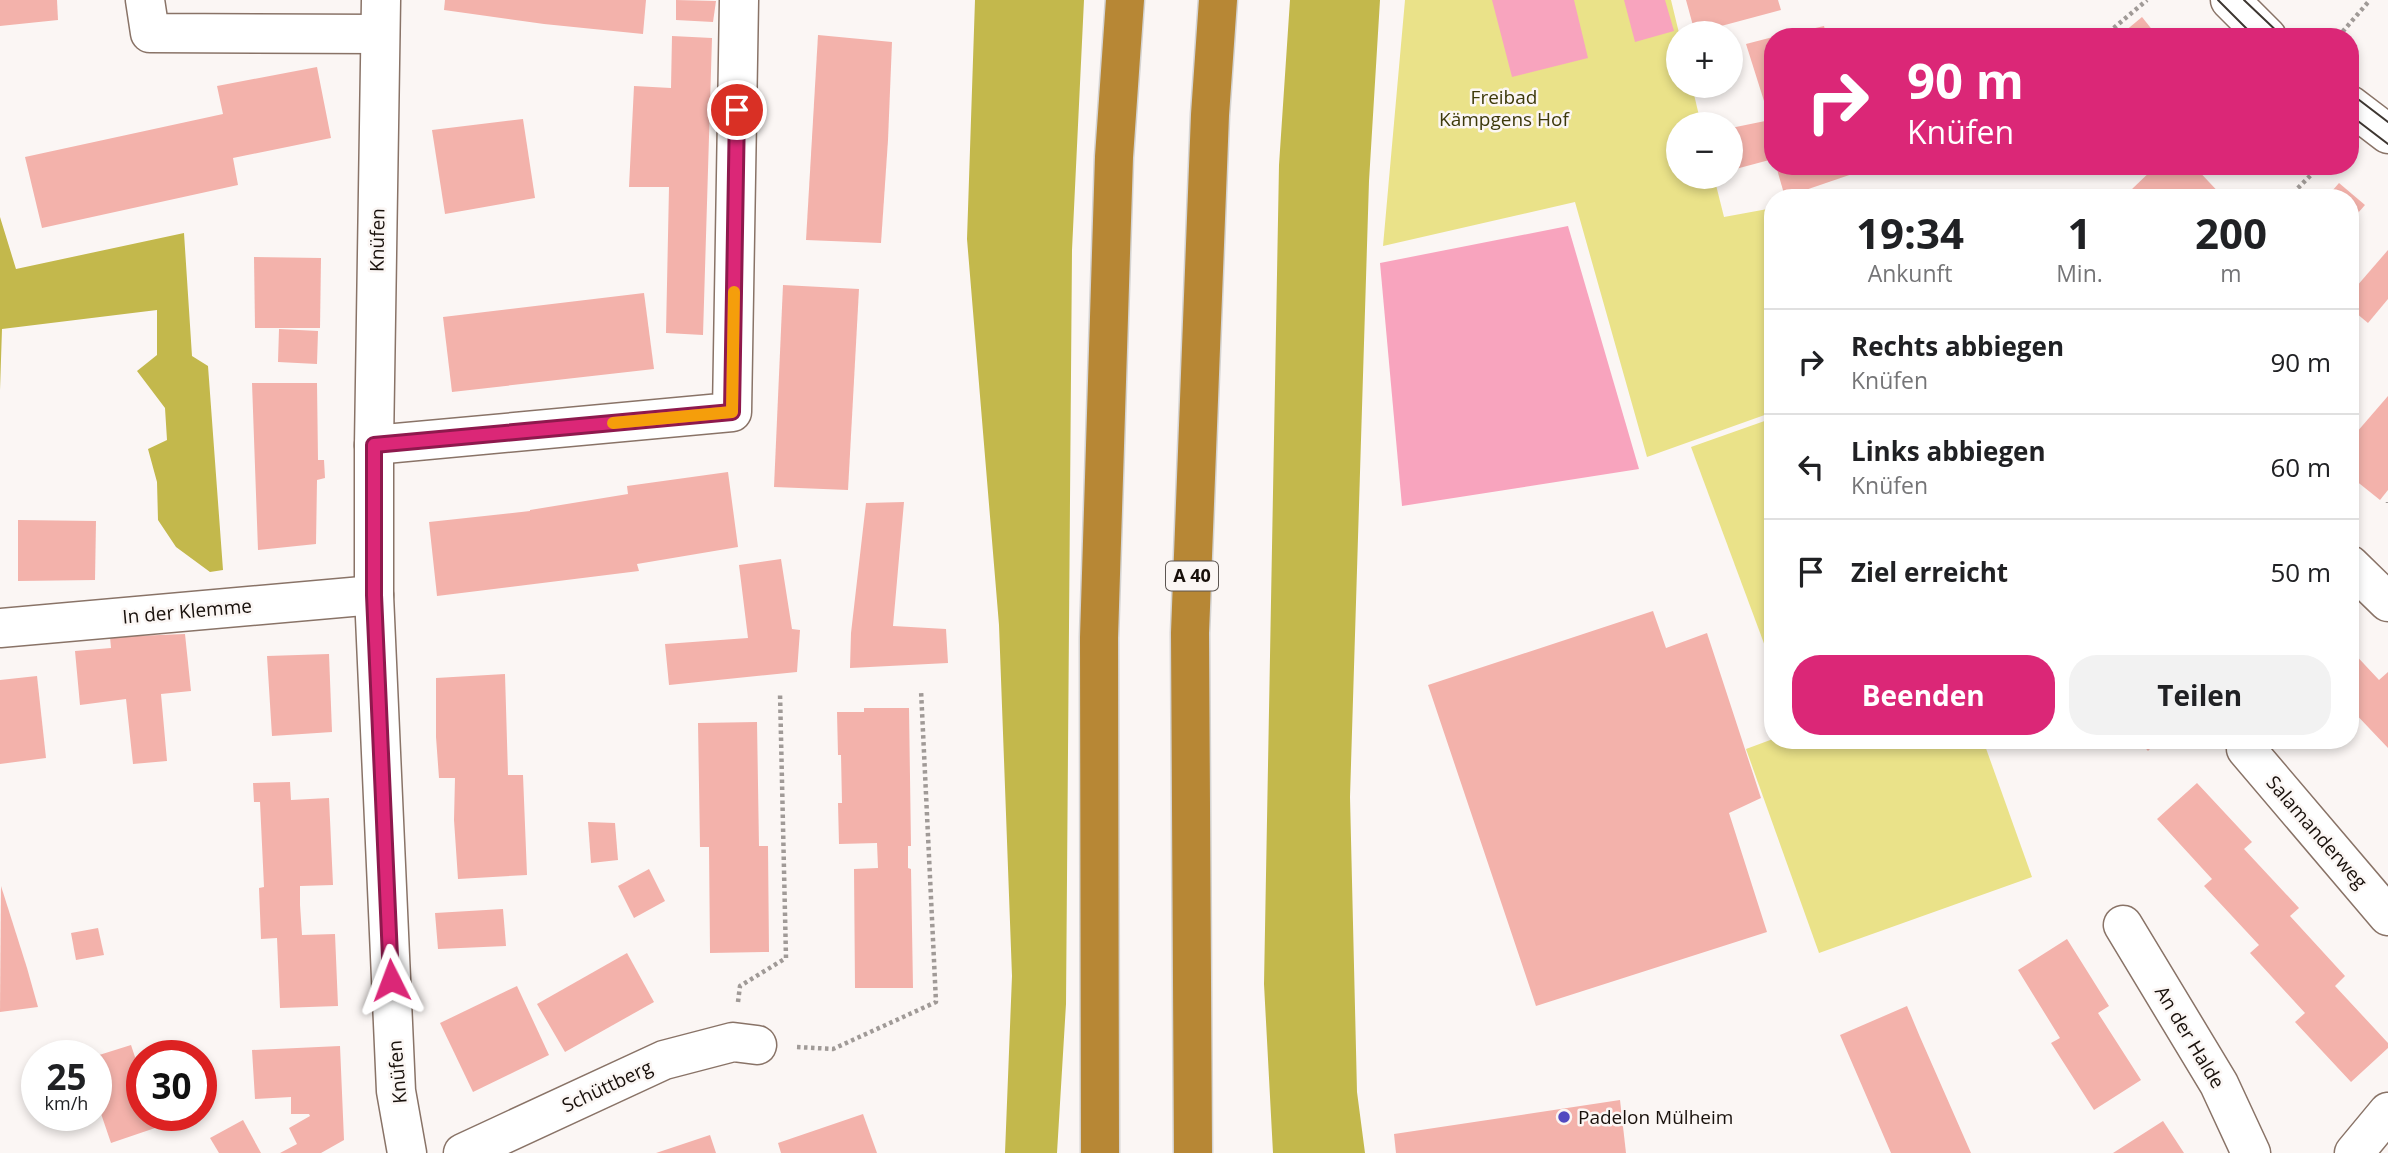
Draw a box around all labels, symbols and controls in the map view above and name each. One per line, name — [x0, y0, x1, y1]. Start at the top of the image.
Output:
map controls — [1666, 21, 1743, 189]
button: + — [1666, 21, 1743, 98]
text: 90 m — [1907, 47, 2024, 113]
icon: right — [1792, 56, 1883, 147]
pin — [707, 80, 767, 140]
park label: Freibad Kämpgens Hof — [1439, 84, 1571, 132]
icon: arrive — [718, 91, 756, 129]
text: Knüfen — [1907, 110, 2014, 153]
button: − — [1666, 112, 1743, 189]
text: 19:34 — [1856, 204, 1964, 261]
text: 1 — [2067, 204, 2092, 261]
text: 200 — [2195, 204, 2267, 261]
street label: Knüfen — [363, 208, 391, 272]
text: Ankunft — [1868, 257, 1953, 289]
text: Min. — [2056, 257, 2103, 289]
text: m — [2220, 257, 2242, 289]
text: Rechts abbiegen — [1851, 328, 2064, 364]
icon: right — [1792, 343, 1830, 381]
text: 90 m — [2270, 344, 2331, 380]
text: Knüfen — [1851, 364, 1928, 396]
text: Links abbiegen — [1851, 433, 2046, 469]
icon: left — [1792, 448, 1830, 486]
text: 60 m — [2270, 449, 2331, 485]
text: Knüfen — [1851, 469, 1928, 501]
icon: arrive — [1792, 553, 1830, 591]
text: Ziel erreicht — [1851, 554, 2008, 590]
text: 50 m — [2270, 554, 2331, 590]
road number: A 40 — [1166, 562, 1218, 590]
street label: In der Klemme — [121, 592, 253, 630]
button: Beenden — [1792, 655, 2055, 735]
button: Teilen — [2069, 655, 2331, 735]
street label: Salamanderweg — [2261, 770, 2373, 894]
position arrow — [354, 943, 428, 1017]
street label: An der Halde — [2149, 981, 2231, 1093]
street label: Knüfen — [381, 1039, 413, 1105]
speed limit sign: 30 — [126, 1040, 217, 1131]
text: 25 — [46, 1053, 87, 1100]
street label: Schüttberg — [558, 1054, 656, 1118]
text: km/h — [45, 1091, 88, 1115]
place label: Padelon Mülheim — [1578, 1104, 1733, 1130]
marker: Padelon Mülheim — [1556, 1109, 1572, 1125]

